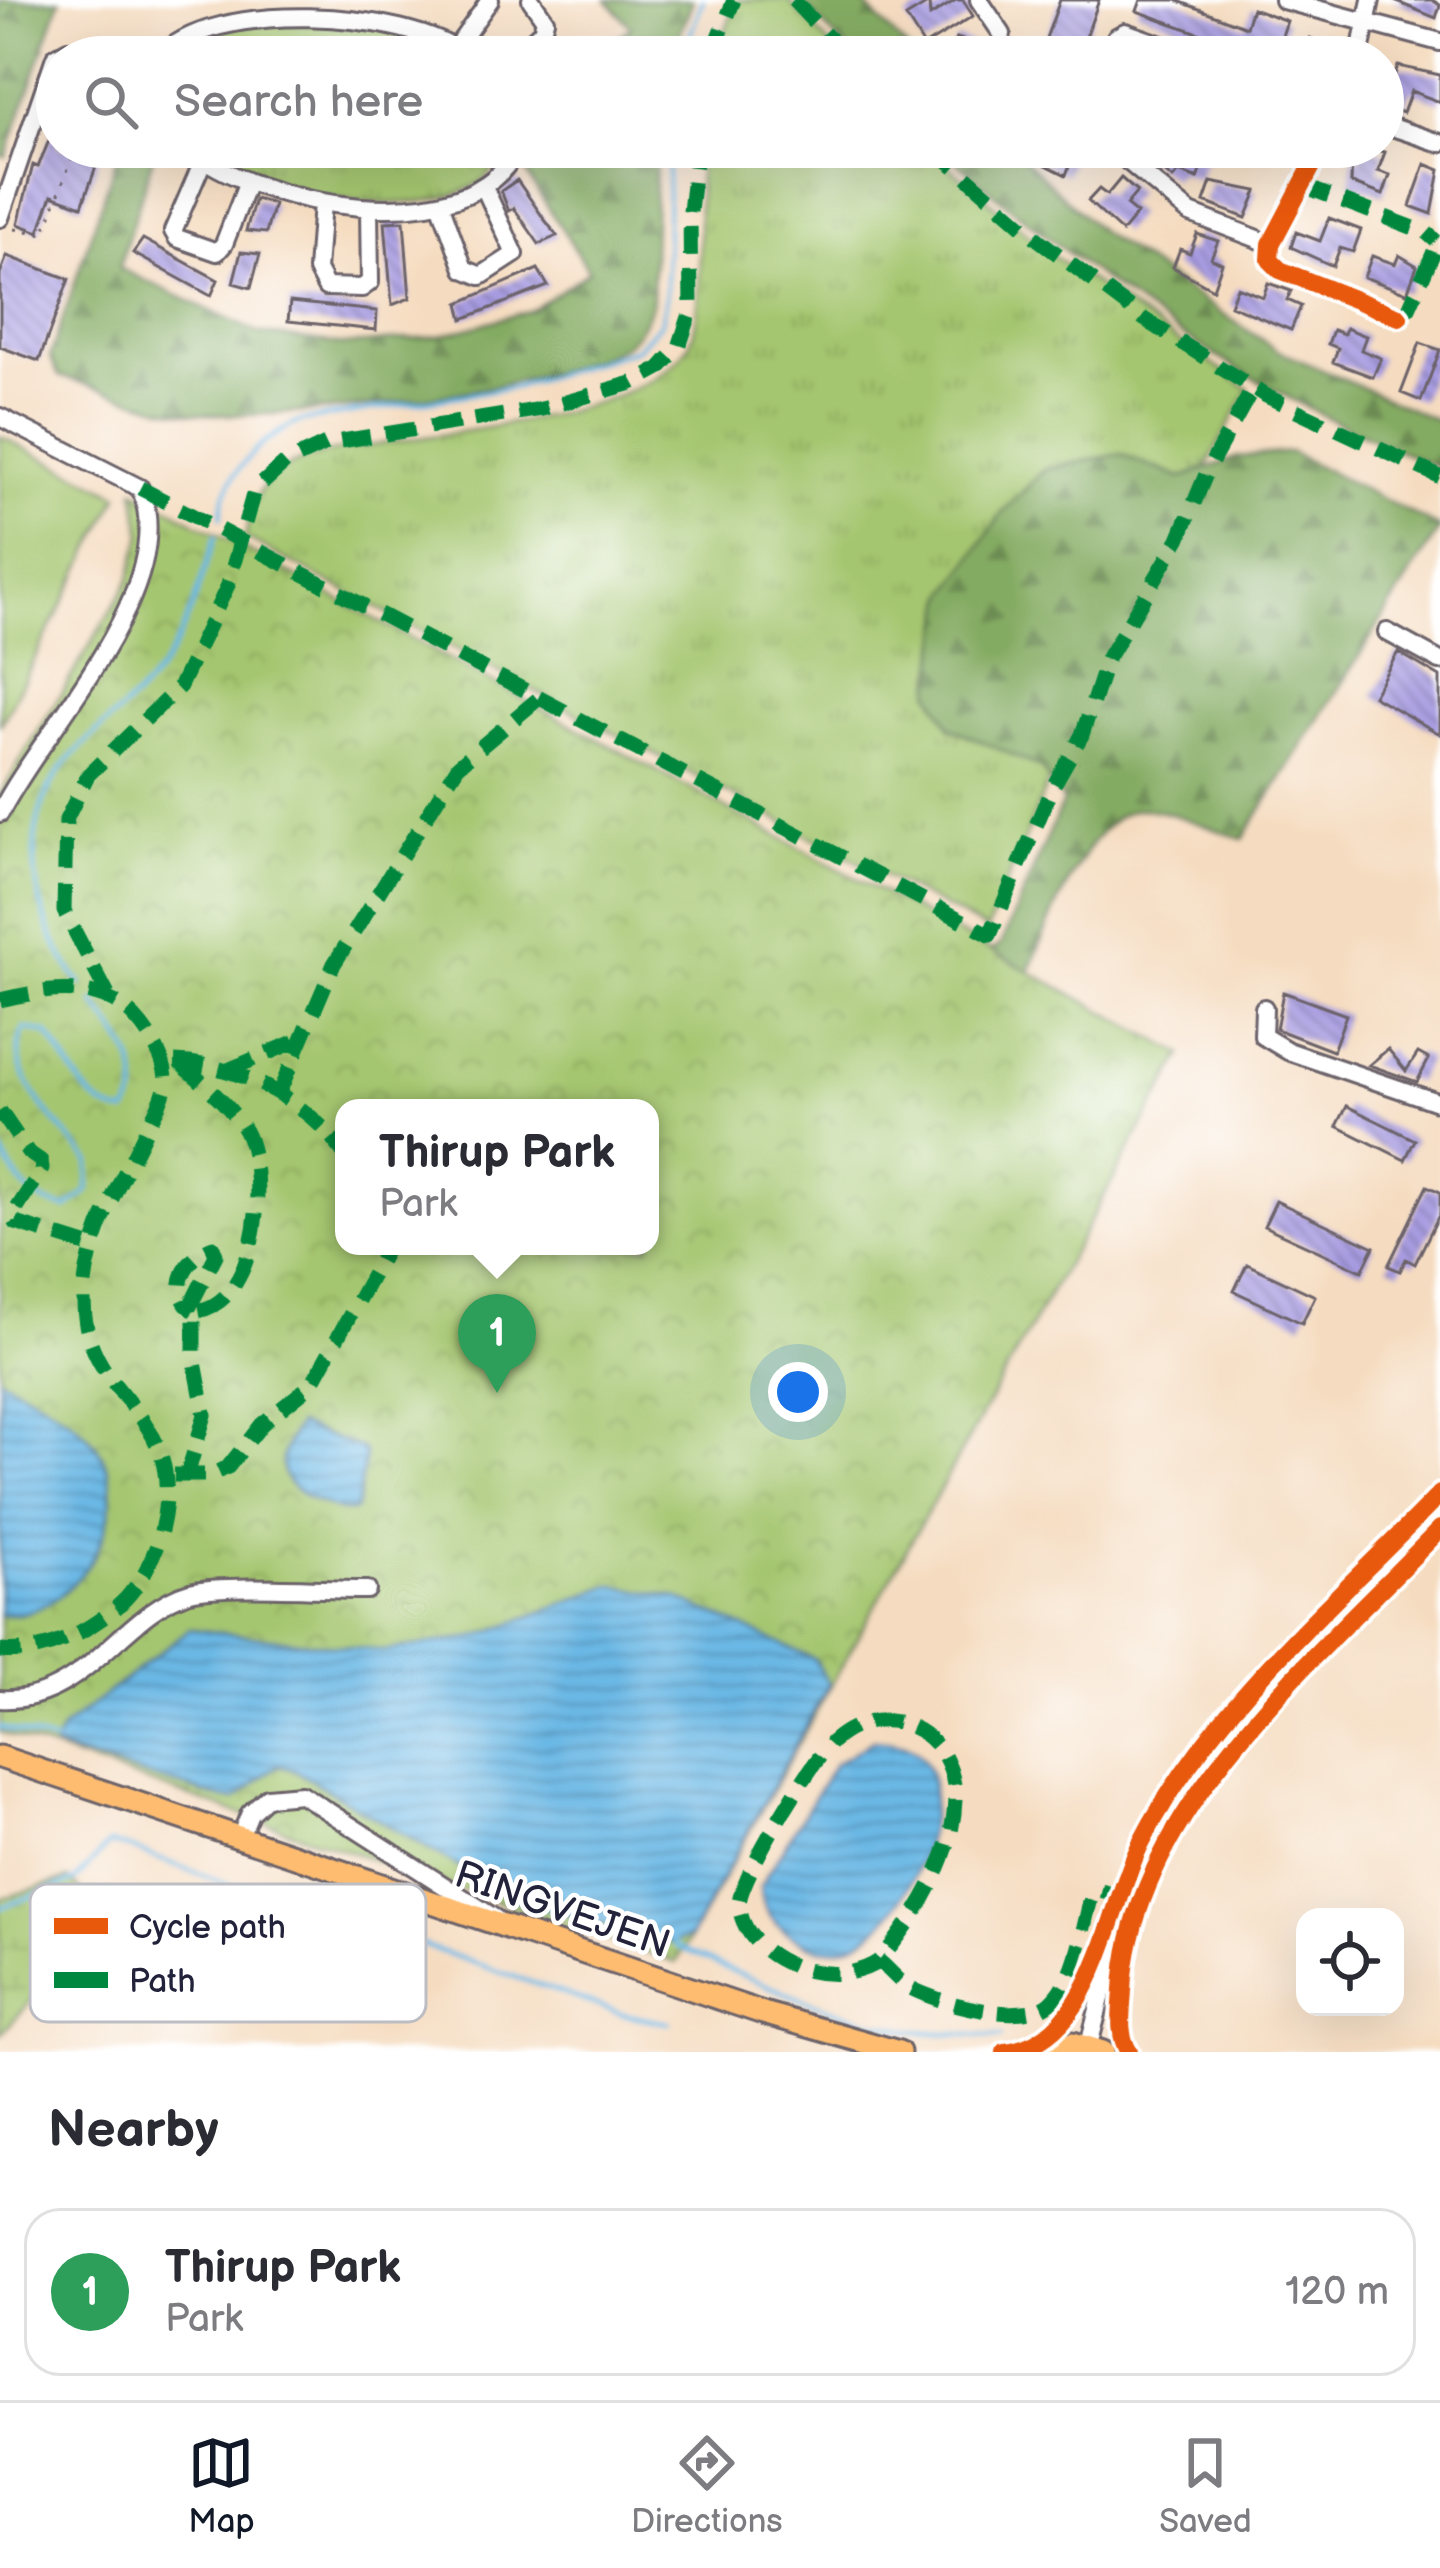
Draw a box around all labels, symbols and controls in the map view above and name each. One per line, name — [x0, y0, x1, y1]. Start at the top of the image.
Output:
search box — [36, 36, 1404, 168]
icon: search — [78, 69, 144, 135]
text: Search here — [174, 75, 423, 130]
popup — [335, 1099, 659, 1255]
text: Thirup Park — [379, 1126, 615, 1181]
text: Park — [379, 1181, 457, 1228]
pin: 1 — [458, 1294, 536, 1393]
your location — [768, 1362, 828, 1422]
street label: RINGVEJEN — [448, 1852, 676, 1969]
legend — [30, 1884, 426, 2022]
text: Cycle path — [129, 1908, 286, 1948]
map controls — [1296, 1908, 1404, 2016]
button: locate — [1296, 1908, 1404, 2016]
text: Path — [129, 1962, 196, 2002]
text: Nearby — [48, 2100, 219, 2161]
text: Thirup Park — [165, 2241, 401, 2296]
text: 1 — [82, 2269, 98, 2316]
text: 120 m — [1285, 2269, 1389, 2316]
text: Park — [165, 2296, 243, 2343]
tab: Map — [188, 2430, 255, 2542]
tab: Directions — [631, 2430, 783, 2542]
tab: Saved — [1159, 2430, 1252, 2542]

